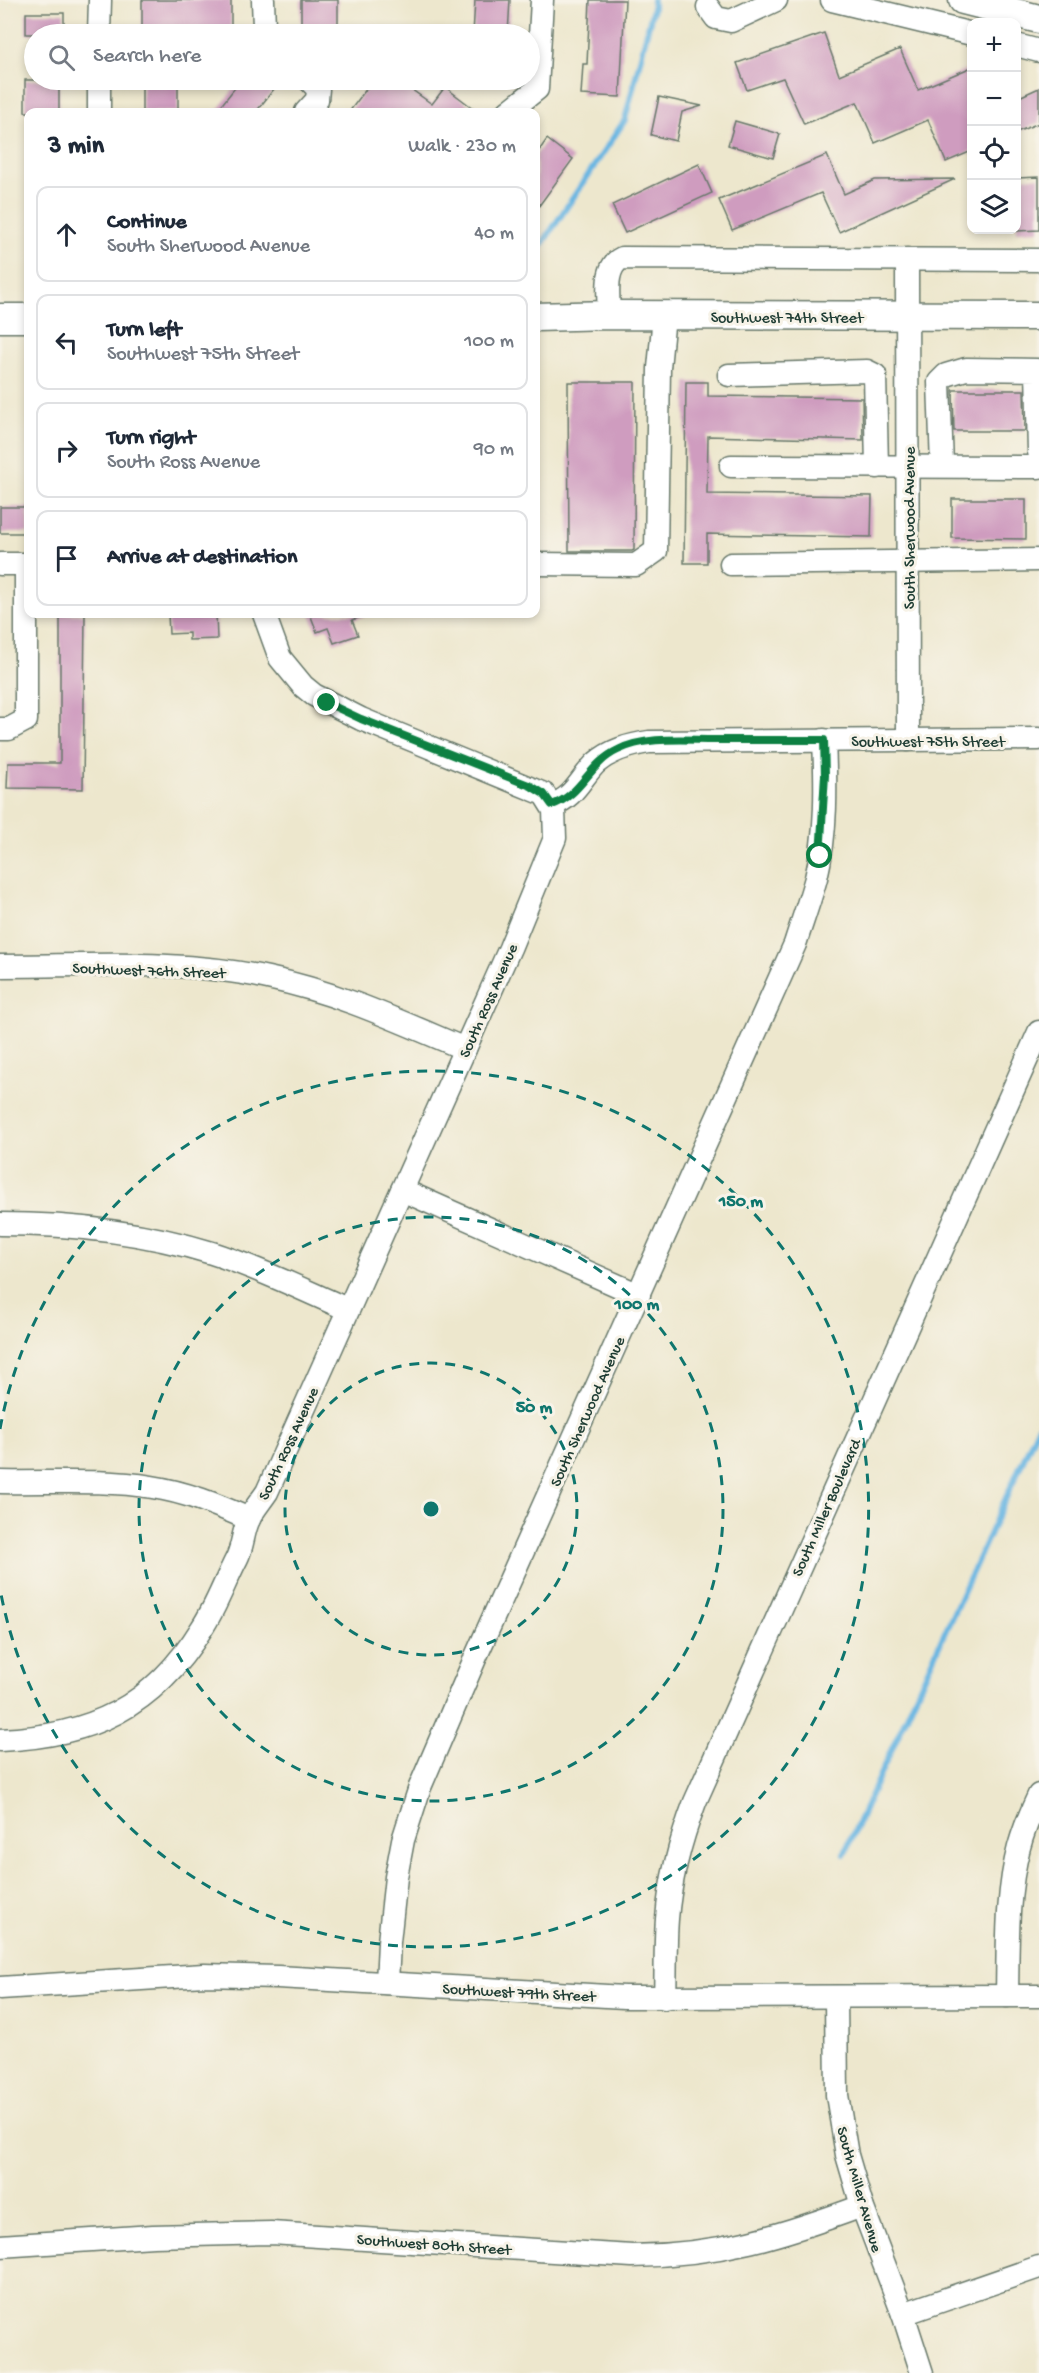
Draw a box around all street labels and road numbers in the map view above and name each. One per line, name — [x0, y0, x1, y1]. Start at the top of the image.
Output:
street label: Southwest 74th Street — [711, 310, 865, 329]
street label: South Sherwood Avenue — [902, 446, 921, 609]
street label: Southwest 75th Street — [851, 734, 1006, 753]
street label: South Ross Avenue — [457, 941, 524, 1061]
street label: Southwest 76th Street — [72, 960, 227, 985]
street label: South Sherwood Avenue — [547, 1334, 631, 1490]
street label: South Ross Avenue — [256, 1384, 325, 1504]
street label: South Miller Boulevard — [789, 1435, 868, 1580]
street label: Southwest 79th Street — [442, 1981, 597, 2008]
street label: South Miller Avenue — [831, 2125, 885, 2256]
street label: Southwest 80th Street — [356, 2232, 513, 2261]

